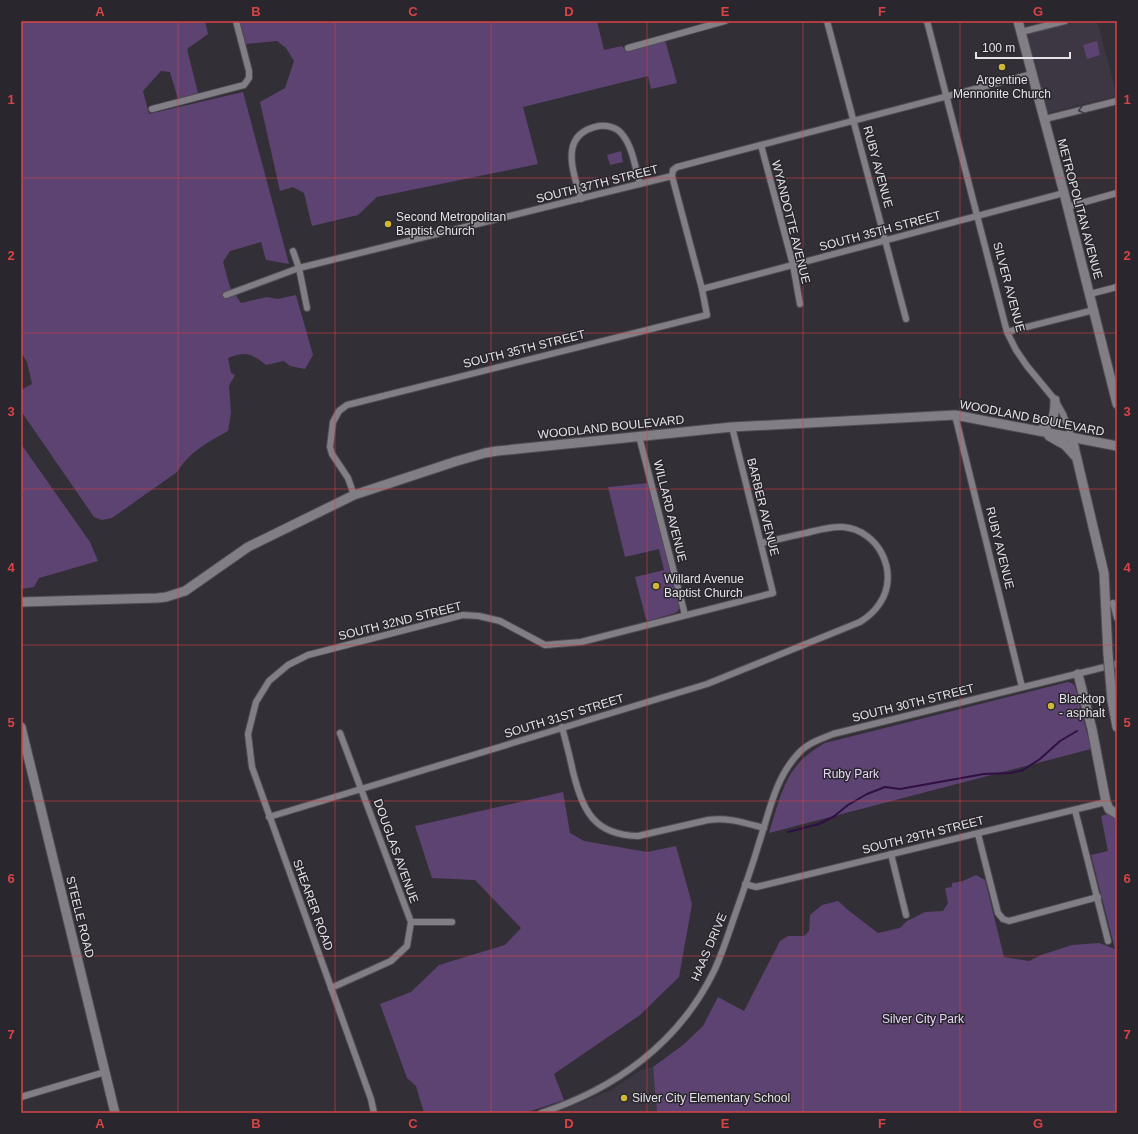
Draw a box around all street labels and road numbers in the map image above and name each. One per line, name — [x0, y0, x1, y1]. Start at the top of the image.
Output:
street label: RUBY AVENUE — [860, 124, 896, 210]
street label: METROPOLITAN AVENUE — [1054, 137, 1106, 281]
street label: WYANDOTTE AVENUE — [769, 159, 813, 285]
street label: SOUTH 37TH STREET — [534, 162, 660, 206]
street label: SOUTH 35TH STREET — [818, 208, 943, 254]
street label: SILVER AVENUE — [990, 240, 1028, 334]
street label: SOUTH 35TH STREET — [461, 327, 587, 371]
street label: WOODLAND BOULEVARD — [958, 397, 1106, 439]
street label: WOODLAND BOULEVARD — [537, 412, 685, 442]
street label: BARBER AVENUE — [744, 457, 782, 557]
street label: WILLARD AVENUE — [651, 459, 689, 563]
street label: RUBY AVENUE — [983, 505, 1017, 591]
street label: SOUTH 32ND STREET — [337, 599, 464, 643]
street label: SOUTH 30TH STREET — [850, 681, 976, 725]
street label: SOUTH 31ST STREET — [502, 691, 626, 741]
street label: DOUGLAS AVENUE — [371, 797, 421, 905]
street label: SOUTH 29TH STREET — [860, 813, 986, 857]
street label: SHEARER ROAD — [290, 857, 336, 953]
street label: STEELE ROAD — [63, 875, 97, 960]
street label: HAAS DRIVE — [688, 911, 730, 983]

